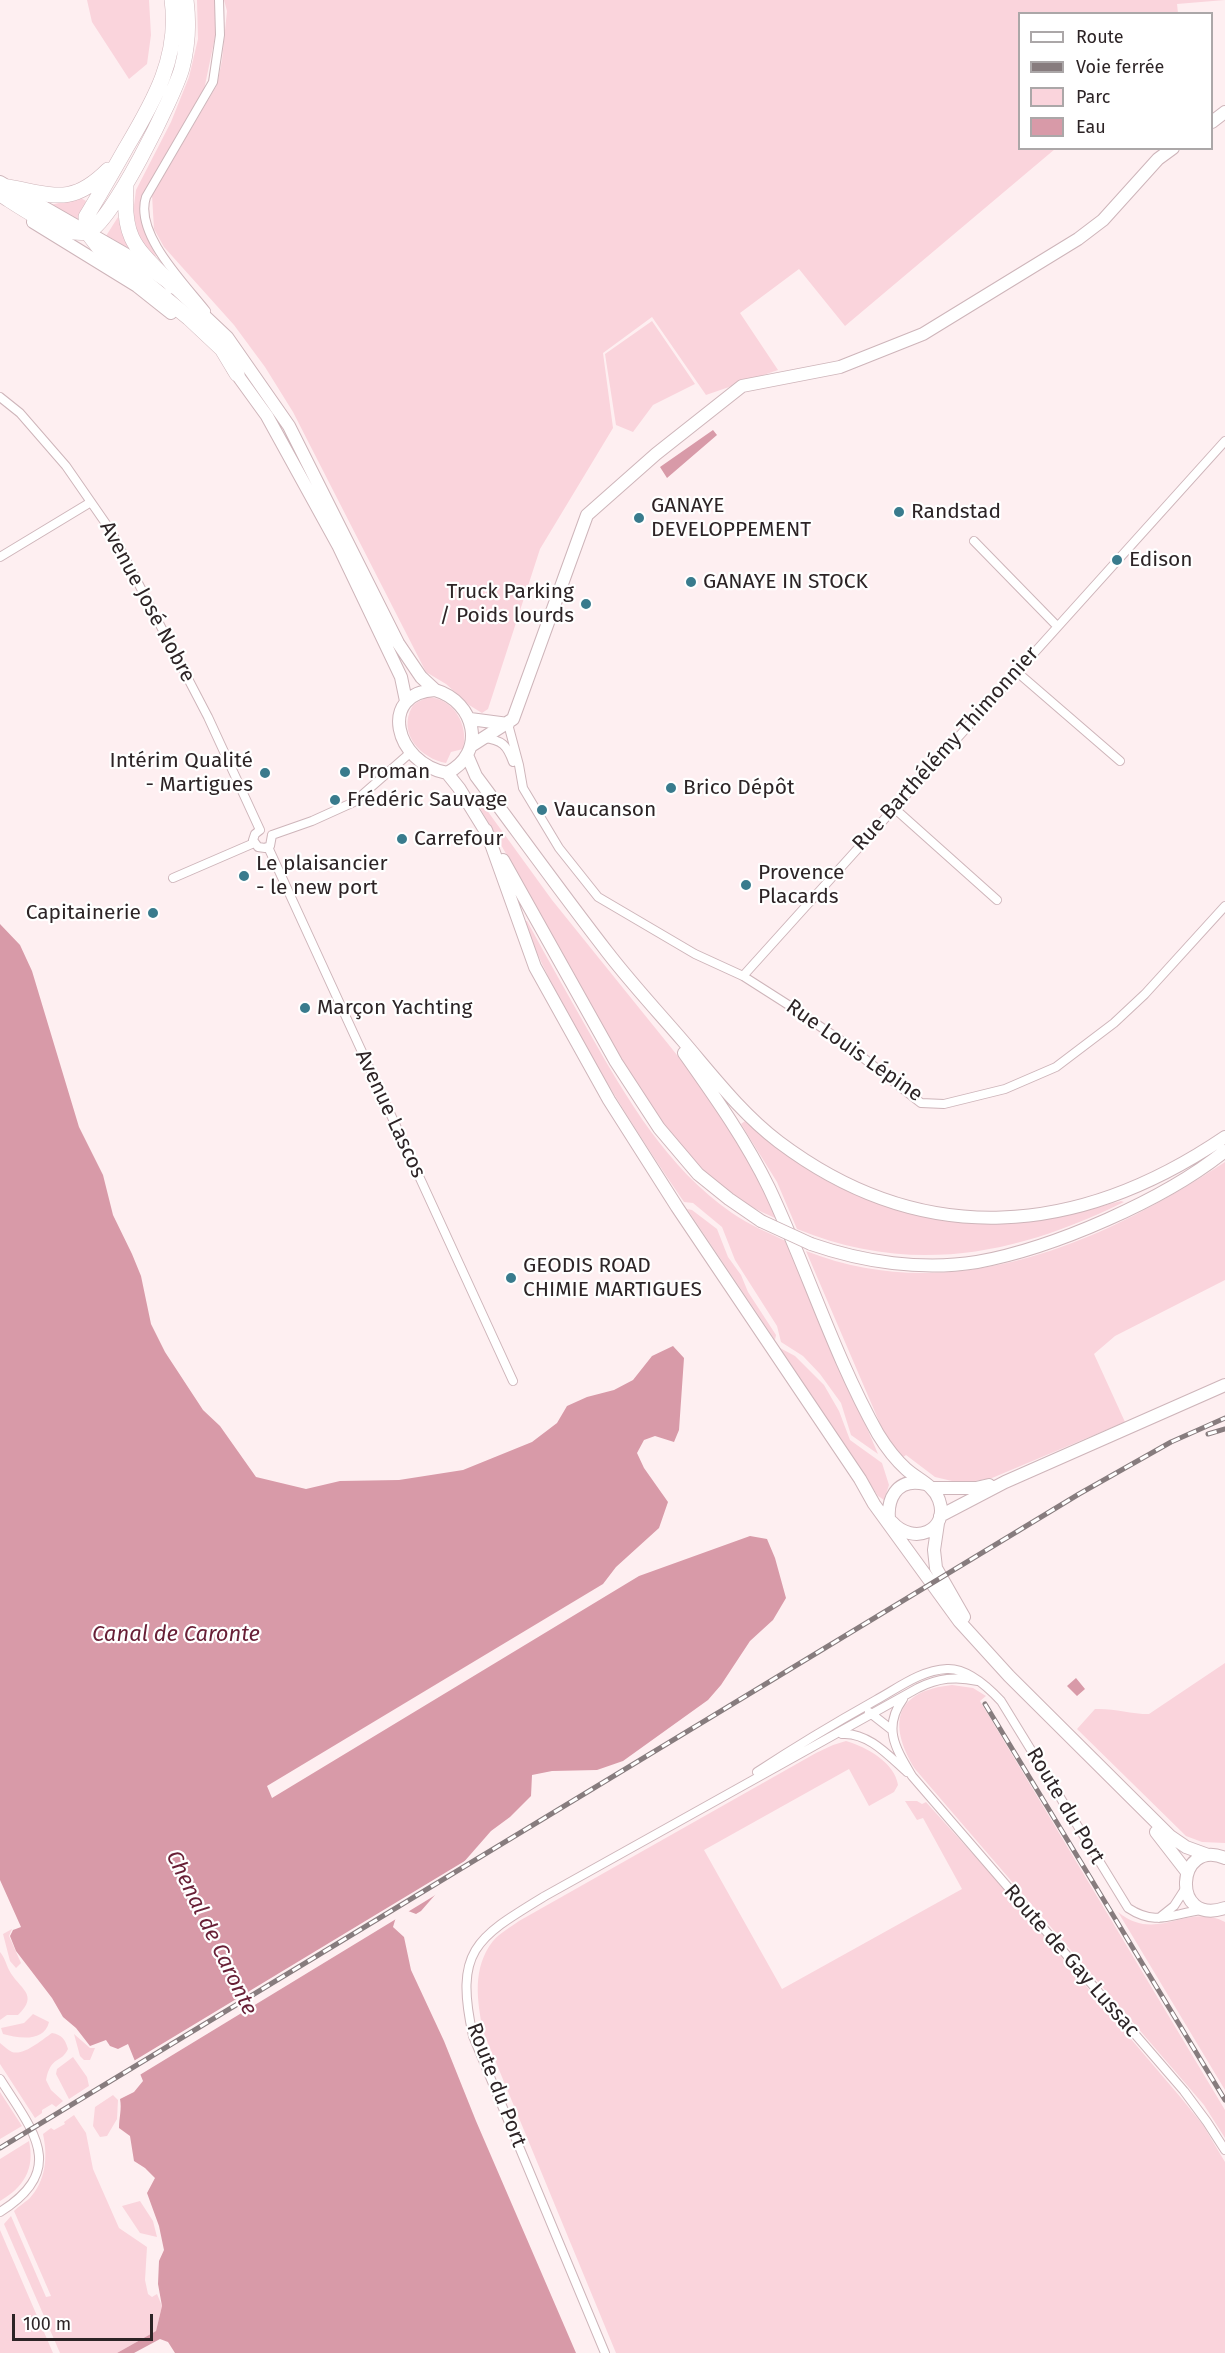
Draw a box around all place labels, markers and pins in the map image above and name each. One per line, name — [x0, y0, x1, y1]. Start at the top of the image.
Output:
place label: GANAYE DEVELOPPEMENT — [651, 493, 811, 543]
place label: Randstad — [911, 499, 1001, 525]
marker: Randstad — [892, 505, 906, 519]
marker: GANAYE DEVELOPPEMENT — [632, 511, 646, 525]
place label: Edison — [1129, 547, 1193, 573]
marker: Edison — [1110, 553, 1124, 567]
place label: GANAYE IN STOCK — [703, 569, 868, 595]
marker: GANAYE IN STOCK — [684, 575, 698, 589]
place label: Truck Parking / Poids lourds — [439, 579, 574, 629]
marker: Truck Parking / Poids lourds — [579, 597, 593, 611]
place label: Intérim Qualité - Martigues — [109, 748, 253, 798]
place label: Proman — [357, 759, 430, 785]
marker: Proman — [338, 765, 352, 779]
marker: Intérim Qualité - Martigues — [258, 766, 272, 780]
place label: Brico Dépôt — [683, 775, 795, 801]
marker: Brico Dépôt — [664, 781, 678, 795]
place label: Frédéric Sauvage — [347, 787, 507, 813]
marker: Frédéric Sauvage — [328, 793, 342, 807]
place label: Vaucanson — [554, 797, 656, 823]
marker: Vaucanson — [535, 803, 549, 817]
place label: Carrefour — [414, 826, 503, 852]
marker: Carrefour — [395, 832, 409, 846]
place label: Le plaisancier - le new port — [256, 851, 388, 901]
place label: Provence Placards — [758, 860, 844, 910]
marker: Le plaisancier - le new port — [237, 869, 251, 883]
marker: Provence Placards — [739, 878, 753, 892]
place label: Capitainerie — [26, 900, 141, 926]
marker: Capitainerie — [146, 906, 160, 920]
place label: Marçon Yachting — [317, 995, 472, 1021]
marker: Marçon Yachting — [298, 1001, 312, 1015]
place label: GEODIS ROAD CHIMIE MARTIGUES — [523, 1253, 702, 1303]
marker: GEODIS ROAD CHIMIE MARTIGUES — [504, 1271, 518, 1285]

